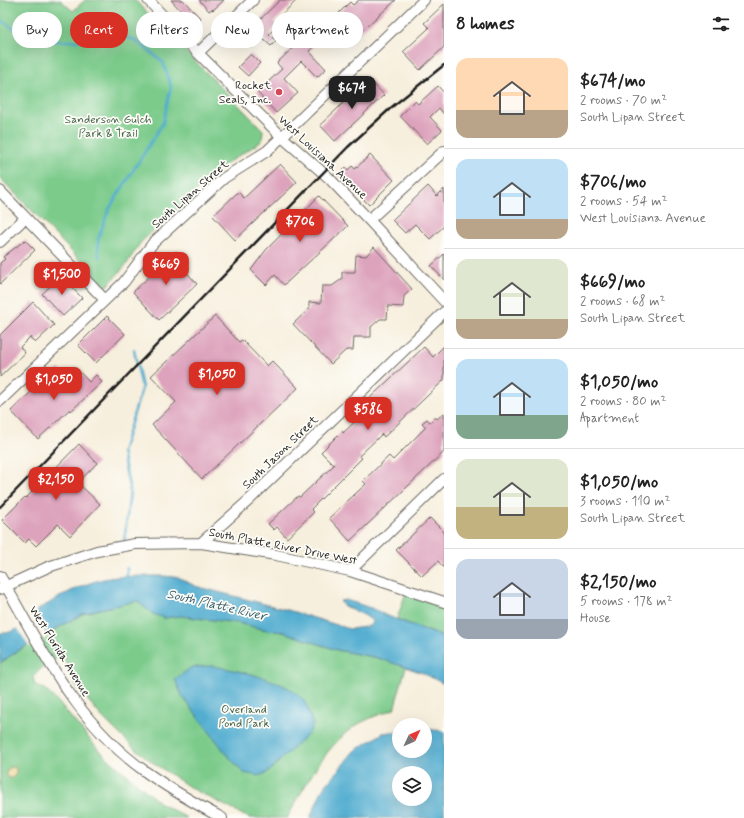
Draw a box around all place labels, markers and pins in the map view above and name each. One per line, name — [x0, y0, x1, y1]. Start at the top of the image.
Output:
pin: $674 — [328, 76, 376, 110]
place label: Rocket Seals, Inc. — [219, 78, 271, 108]
marker: Rocket Seals, Inc. — [274, 87, 284, 97]
pin: $706 — [276, 209, 324, 243]
pin: $669 — [142, 252, 190, 286]
pin: $1,500 — [29, 262, 95, 296]
pin: $1,050 — [184, 362, 250, 396]
pin: $1,050 — [21, 367, 87, 401]
pin: $586 — [344, 397, 392, 431]
pin: $2,150 — [23, 467, 89, 501]

